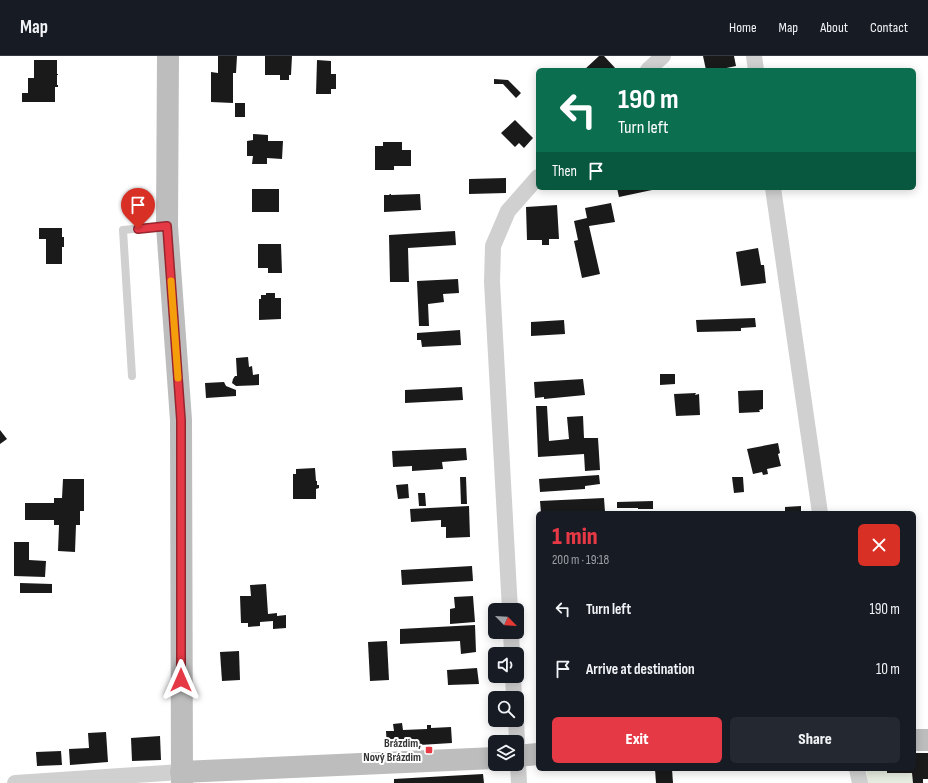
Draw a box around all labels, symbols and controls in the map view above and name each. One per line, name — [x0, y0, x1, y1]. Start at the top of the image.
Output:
text: Map — [20, 16, 48, 39]
text: Home — [729, 19, 757, 36]
text: Map — [779, 19, 798, 36]
text: About — [820, 19, 848, 36]
text: Contact — [870, 19, 908, 36]
text: 190 m — [618, 83, 679, 116]
icon: left — [552, 84, 604, 136]
text: Turn left — [618, 117, 669, 138]
icon: arrive — [585, 160, 607, 182]
text: Then — [552, 162, 577, 181]
pin — [121, 188, 155, 229]
icon: arrive — [127, 194, 149, 216]
text: 1 min — [552, 522, 598, 551]
button: close — [858, 524, 900, 566]
text: 200 m · 19:18 — [552, 552, 609, 568]
icon: left — [552, 598, 574, 620]
text: Turn left — [586, 600, 631, 619]
text: 190 m — [869, 600, 900, 619]
north arrow — [488, 603, 524, 639]
map controls — [488, 603, 524, 771]
button: sound — [488, 647, 524, 683]
icon: arrive — [552, 658, 574, 680]
position arrow — [160, 659, 202, 701]
text: Arrive at destination — [586, 660, 695, 679]
text: 10 m — [876, 660, 900, 679]
button: search — [488, 691, 524, 727]
button: Exit — [552, 717, 722, 763]
button: Share — [730, 717, 900, 763]
button: layers — [488, 735, 524, 771]
place label: Brázdim, Nový Brázdim — [363, 736, 421, 765]
marker: Brázdim, Nový Brázdim — [424, 745, 434, 755]

